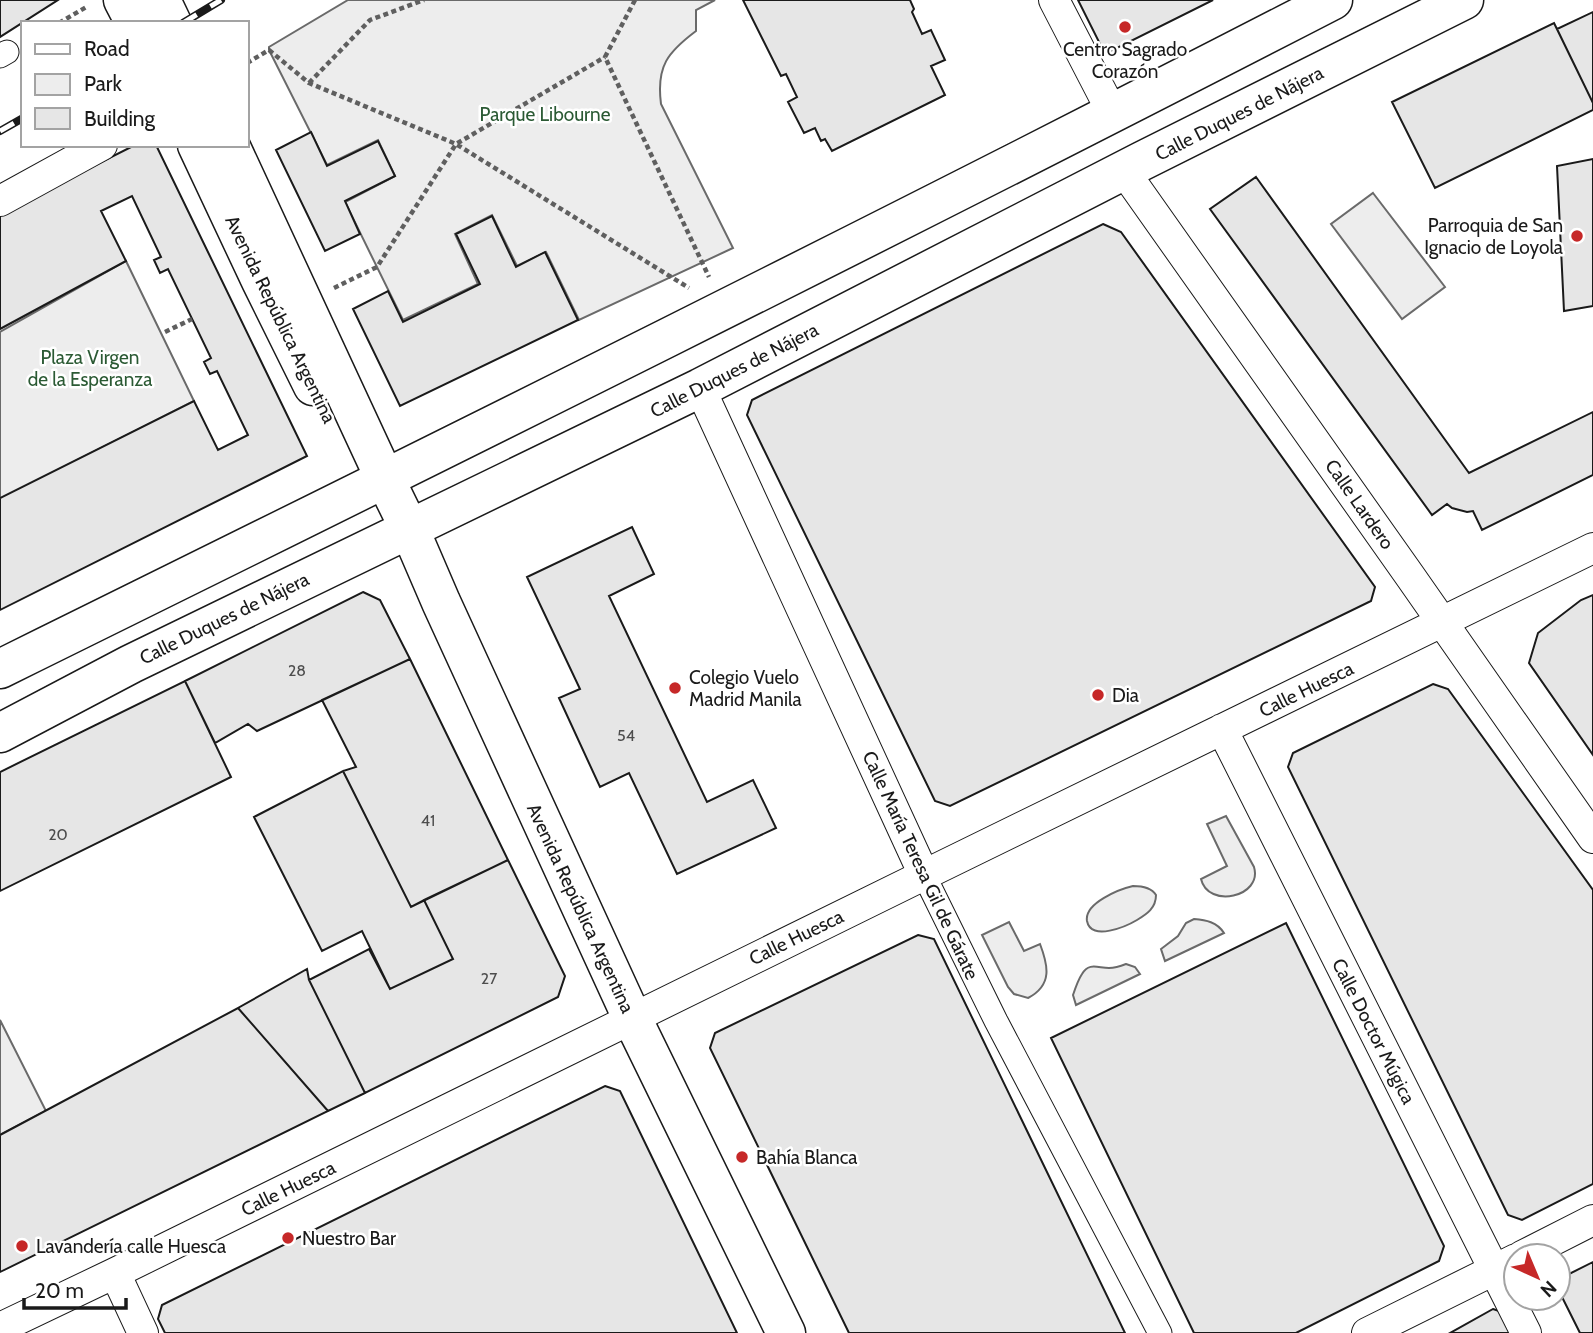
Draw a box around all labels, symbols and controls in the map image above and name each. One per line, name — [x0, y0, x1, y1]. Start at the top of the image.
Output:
marker: Centro Sagrado Corazón — [1117, 19, 1133, 35]
legend — [21, 21, 248, 147]
text: Road — [84, 36, 130, 61]
place label: Centro Sagrado Corazón — [1063, 38, 1187, 83]
street label: Calle Duques de Nájera — [1151, 61, 1327, 166]
text: Park — [84, 71, 122, 96]
park label: Parque Libourne — [480, 103, 611, 126]
text: Building — [84, 106, 156, 131]
street label: Avenida República Argentina — [220, 212, 341, 427]
place label: Parroquia de San Ignacio de Loyola — [1424, 214, 1563, 259]
marker: Parroquia de San Ignacio de Loyola — [1569, 228, 1585, 244]
street label: Calle Duques de Nájera — [646, 318, 822, 423]
park label: Plaza Virgen de la Esperanza — [28, 346, 152, 391]
street label: Calle Lardero — [1320, 455, 1399, 554]
street label: Calle Duques de Nájera — [136, 567, 313, 669]
street label: Calle Huesca — [1255, 657, 1357, 722]
house number: 28 — [288, 661, 306, 680]
place label: Colegio Vuelo Madrid Manila — [689, 666, 802, 711]
marker: Colegio Vuelo Madrid Manila — [667, 680, 683, 696]
place label: Dia — [1112, 684, 1139, 707]
marker: Dia — [1090, 687, 1106, 703]
house number: 54 — [617, 726, 635, 745]
street label: Calle María Teresa Gil de Gárate — [857, 747, 984, 983]
street label: Avenida República Argentina — [522, 800, 639, 1017]
house number: 41 — [421, 811, 435, 830]
house number: 20 — [48, 825, 68, 844]
street label: Calle Huesca — [745, 905, 847, 970]
street label: Calle Doctor Múgica — [1327, 955, 1420, 1108]
house number: 27 — [481, 969, 497, 988]
place label: Bahía Blanca — [756, 1146, 857, 1169]
marker: Bahía Blanca — [734, 1149, 750, 1165]
street label: Calle Huesca — [237, 1156, 339, 1221]
place label: Nuestro Bar — [302, 1227, 396, 1250]
marker: Nuestro Bar — [280, 1230, 296, 1246]
place label: Lavandería calle Huesca — [36, 1235, 226, 1258]
marker: Lavandería calle Huesca — [14, 1238, 30, 1254]
north arrow — [1502, 1242, 1572, 1312]
scale bar — [24, 1266, 126, 1310]
text: N — [1536, 1276, 1561, 1302]
text: 20 m — [35, 1278, 84, 1303]

